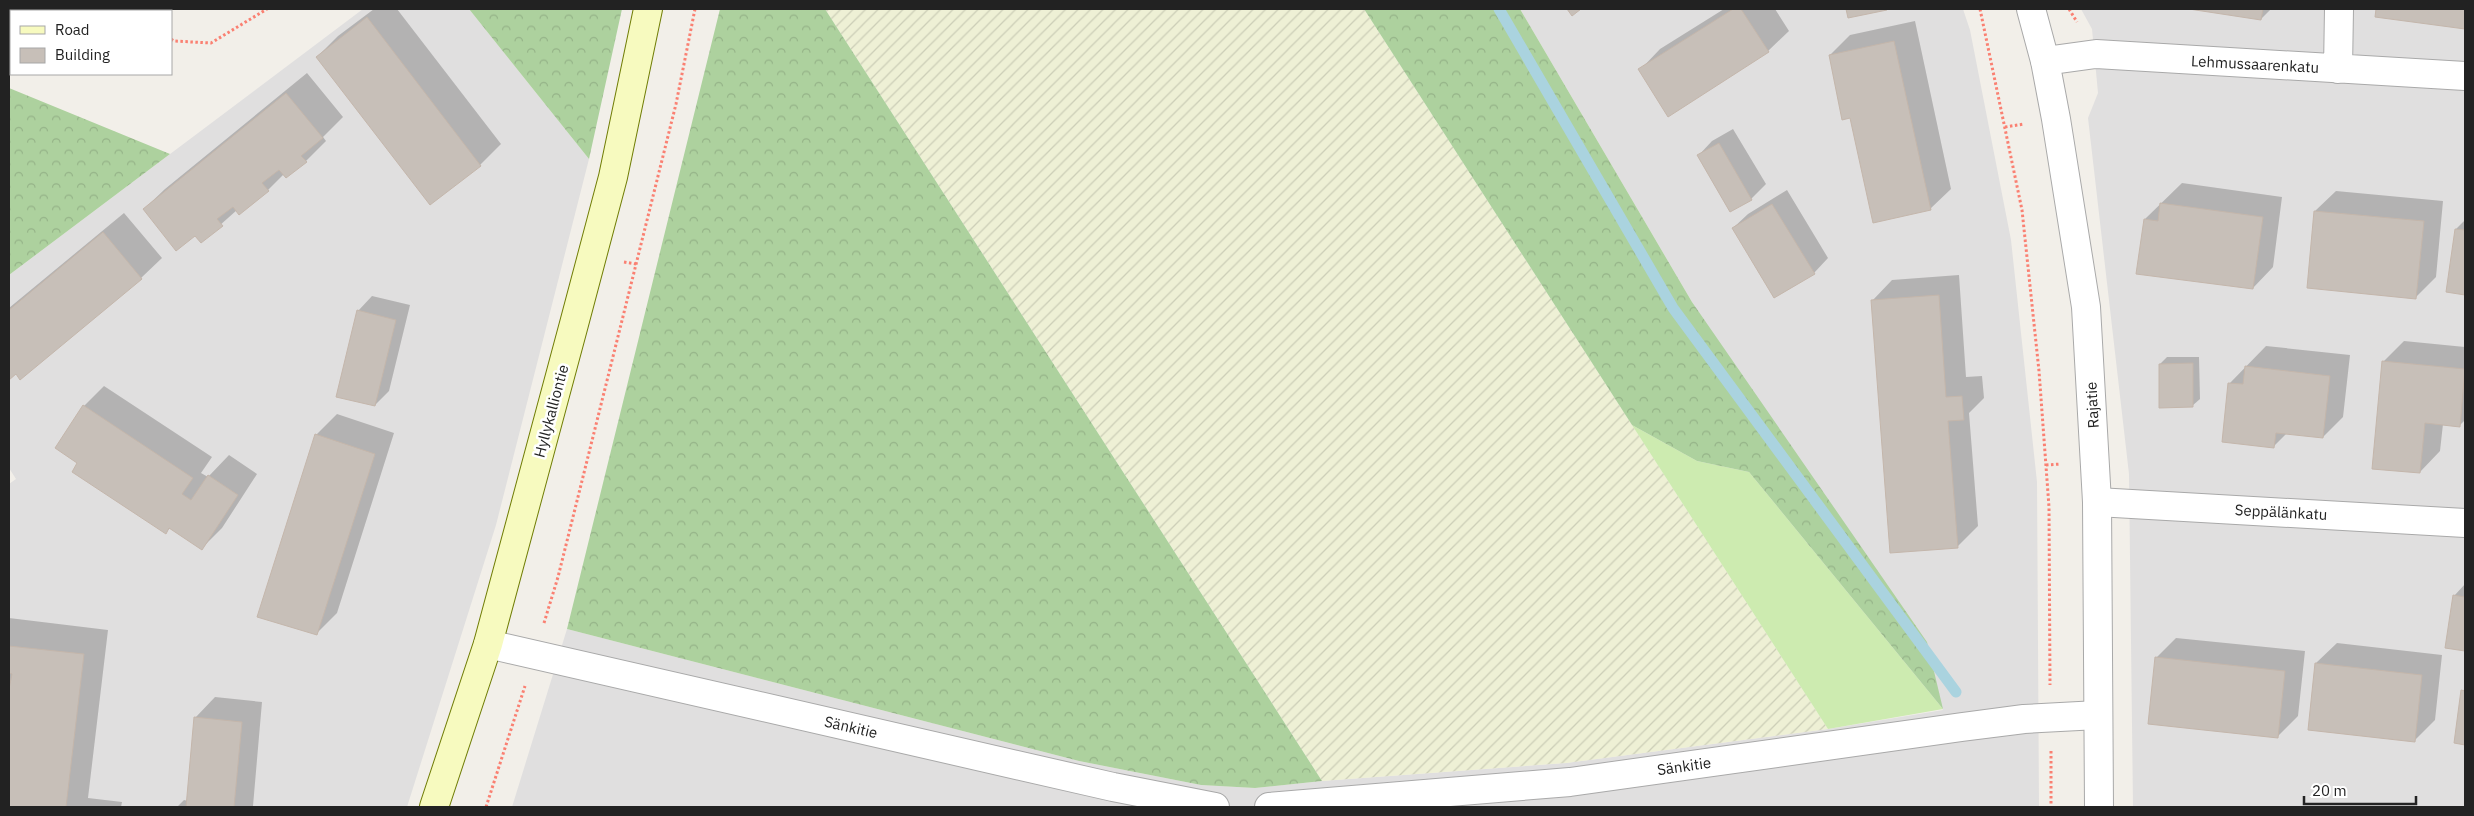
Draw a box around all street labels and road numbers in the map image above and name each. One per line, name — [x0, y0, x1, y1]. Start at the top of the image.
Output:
street label: Lehmussaarenkatu — [2191, 51, 2319, 77]
street label: Hyllykalliontie — [529, 362, 573, 460]
street label: Rajatie — [2081, 381, 2103, 429]
street label: Seppälänkatu — [2234, 500, 2328, 524]
street label: Sänkitie — [822, 712, 880, 742]
street label: Sänkitie — [1656, 753, 1712, 779]

